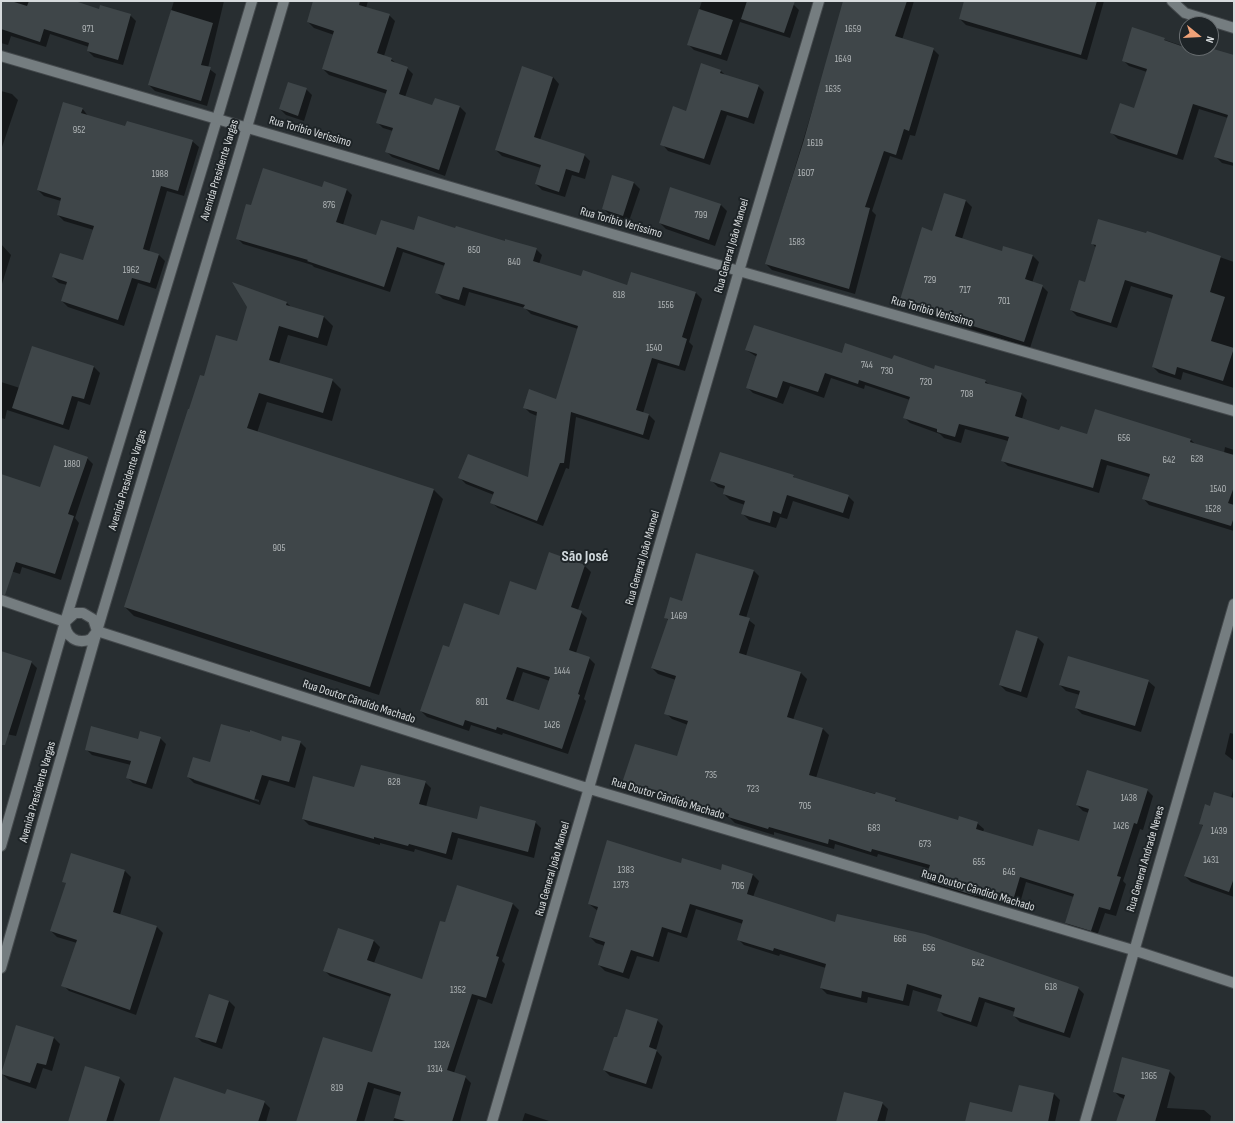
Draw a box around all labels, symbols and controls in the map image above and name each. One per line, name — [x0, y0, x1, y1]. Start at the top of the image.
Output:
north arrow — [1179, 16, 1219, 56]
house number: 971 — [82, 23, 94, 35]
house number: 1659 — [845, 23, 861, 35]
text: N — [1203, 35, 1217, 44]
house number: 1649 — [835, 53, 851, 65]
house number: 1635 — [825, 83, 841, 95]
street label: Rua Toríbio Veríssimo — [267, 113, 353, 151]
street label: Avenida Presidente Vargas — [198, 118, 242, 222]
house number: 952 — [73, 124, 85, 136]
house number: 1619 — [807, 137, 823, 149]
house number: 1607 — [798, 167, 814, 179]
house number: 1988 — [152, 168, 168, 180]
street label: Rua General João Manoel — [712, 197, 752, 295]
house number: 876 — [323, 199, 335, 211]
street label: Rua Toríbio Veríssimo — [578, 204, 664, 242]
house number: 799 — [695, 209, 707, 221]
house number: 1583 — [789, 236, 805, 248]
house number: 850 — [468, 244, 480, 256]
house number: 840 — [507, 256, 521, 268]
house number: 1962 — [123, 264, 139, 276]
house number: 729 — [924, 274, 936, 286]
house number: 717 — [959, 284, 971, 296]
house number: 818 — [613, 289, 625, 301]
street label: Rua Toríbio Veríssimo — [889, 293, 975, 331]
house number: 701 — [998, 295, 1010, 307]
house number: 1556 — [658, 299, 674, 311]
house number: 1540 — [646, 342, 662, 354]
house number: 744 — [861, 359, 873, 371]
house number: 730 — [881, 365, 893, 377]
house number: 720 — [920, 376, 932, 388]
house number: 708 — [961, 388, 973, 400]
street label: Avenida Presidente Vargas — [106, 428, 150, 532]
house number: 656 — [1118, 432, 1130, 444]
house number: 628 — [1191, 453, 1203, 465]
house number: 642 — [1163, 454, 1175, 466]
house number: 1880 — [64, 458, 80, 470]
house number: 1540 — [1210, 483, 1226, 495]
house number: 1528 — [1205, 503, 1221, 515]
street label: Rua General João Manoel — [623, 509, 663, 607]
house number: 905 — [273, 542, 285, 554]
district label: São José — [562, 547, 608, 567]
house number: 1469 — [671, 610, 687, 622]
house number: 1444 — [554, 665, 570, 677]
street label: Rua Doutor Cândido Machado — [301, 677, 417, 727]
house number: 801 — [476, 696, 488, 708]
house number: 1426 — [544, 719, 560, 731]
street label: Avenida Presidente Vargas — [17, 740, 59, 844]
house number: 735 — [705, 769, 717, 781]
street label: Rua Doutor Cândido Machado — [610, 775, 726, 823]
house number: 828 — [387, 776, 401, 788]
house number: 723 — [747, 783, 759, 795]
house number: 1438 — [1121, 792, 1137, 804]
house number: 705 — [799, 800, 811, 812]
street label: Rua General Andrade Neves — [1124, 804, 1168, 914]
street label: Rua General João Manoel — [533, 820, 573, 918]
house number: 1426 — [1113, 820, 1129, 832]
house number: 683 — [868, 822, 880, 834]
house number: 1439 — [1211, 825, 1227, 837]
house number: 673 — [919, 838, 931, 850]
house number: 1431 — [1203, 854, 1219, 866]
house number: 655 — [973, 856, 985, 868]
house number: 1383 — [618, 864, 634, 876]
house number: 645 — [1003, 866, 1015, 878]
street label: Rua Doutor Cândido Machado — [920, 867, 1036, 915]
house number: 1373 — [613, 879, 629, 891]
house number: 706 — [732, 880, 744, 892]
house number: 666 — [893, 933, 907, 945]
house number: 656 — [923, 942, 935, 954]
house number: 642 — [972, 957, 984, 969]
house number: 618 — [1045, 981, 1057, 993]
house number: 1352 — [450, 984, 466, 996]
house number: 1324 — [434, 1039, 450, 1051]
house number: 1314 — [427, 1063, 443, 1075]
house number: 1365 — [1141, 1070, 1157, 1082]
house number: 819 — [331, 1082, 343, 1094]

